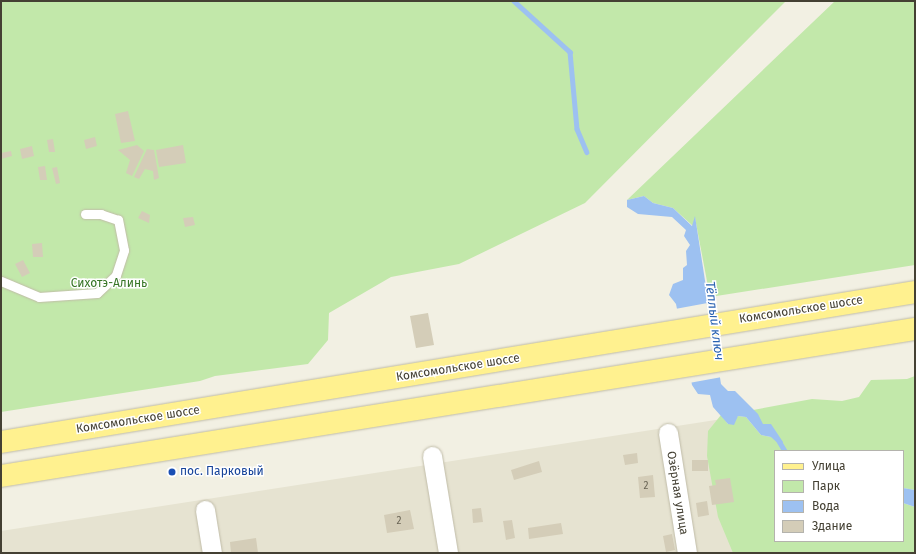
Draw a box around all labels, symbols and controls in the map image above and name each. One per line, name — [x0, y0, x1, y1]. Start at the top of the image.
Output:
park label: Сихотэ-Алинь — [71, 277, 147, 291]
water label: Тёплый ключ — [701, 281, 727, 361]
street label: Комсомольское шоссе — [738, 293, 864, 327]
street label: Комсомольское шоссе — [395, 351, 521, 385]
street label: Комсомольское шоссе — [75, 403, 201, 437]
street label: Озёрная улица — [663, 450, 691, 536]
legend — [774, 450, 904, 542]
text: Улица — [812, 459, 846, 473]
place label: пос. Парковый — [180, 465, 264, 479]
marker: пос. Парковый — [167, 467, 177, 477]
text: Парк — [812, 479, 840, 493]
house number: 2 — [644, 481, 648, 493]
text: Вода — [812, 499, 839, 513]
house number: 2 — [397, 516, 401, 528]
text: Здание — [812, 519, 852, 533]

